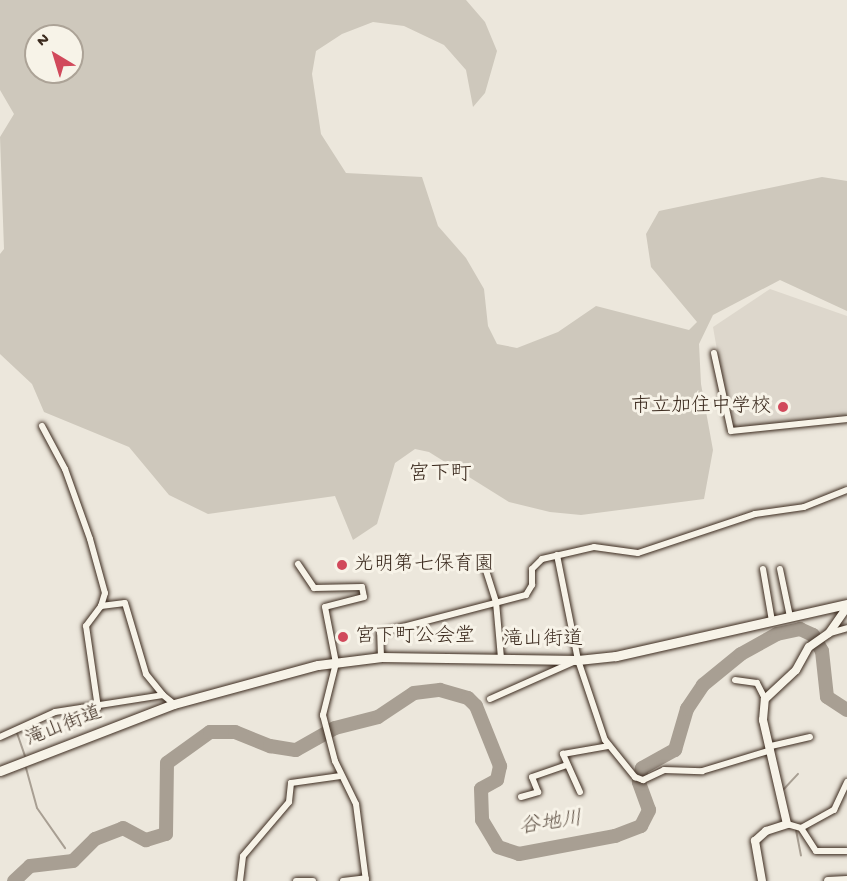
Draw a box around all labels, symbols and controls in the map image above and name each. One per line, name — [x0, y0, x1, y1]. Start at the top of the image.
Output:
north arrow — [24, 24, 84, 84]
text: N — [34, 30, 54, 52]
place label: 市立加住中学校 — [631, 395, 771, 419]
marker: 市立加住中学校 — [776, 400, 790, 414]
district label: 宮下町 — [409, 463, 471, 489]
place label: 光明第七保育園 — [354, 553, 494, 577]
marker: 光明第七保育園 — [335, 558, 349, 572]
place label: 宮下町公会堂 — [355, 625, 475, 649]
street label: 滝山街道 — [503, 628, 583, 652]
marker: 宮下町公会堂 — [336, 630, 350, 644]
street label: 滝山街道 — [22, 701, 106, 753]
water label: 谷地川 — [518, 808, 584, 842]

